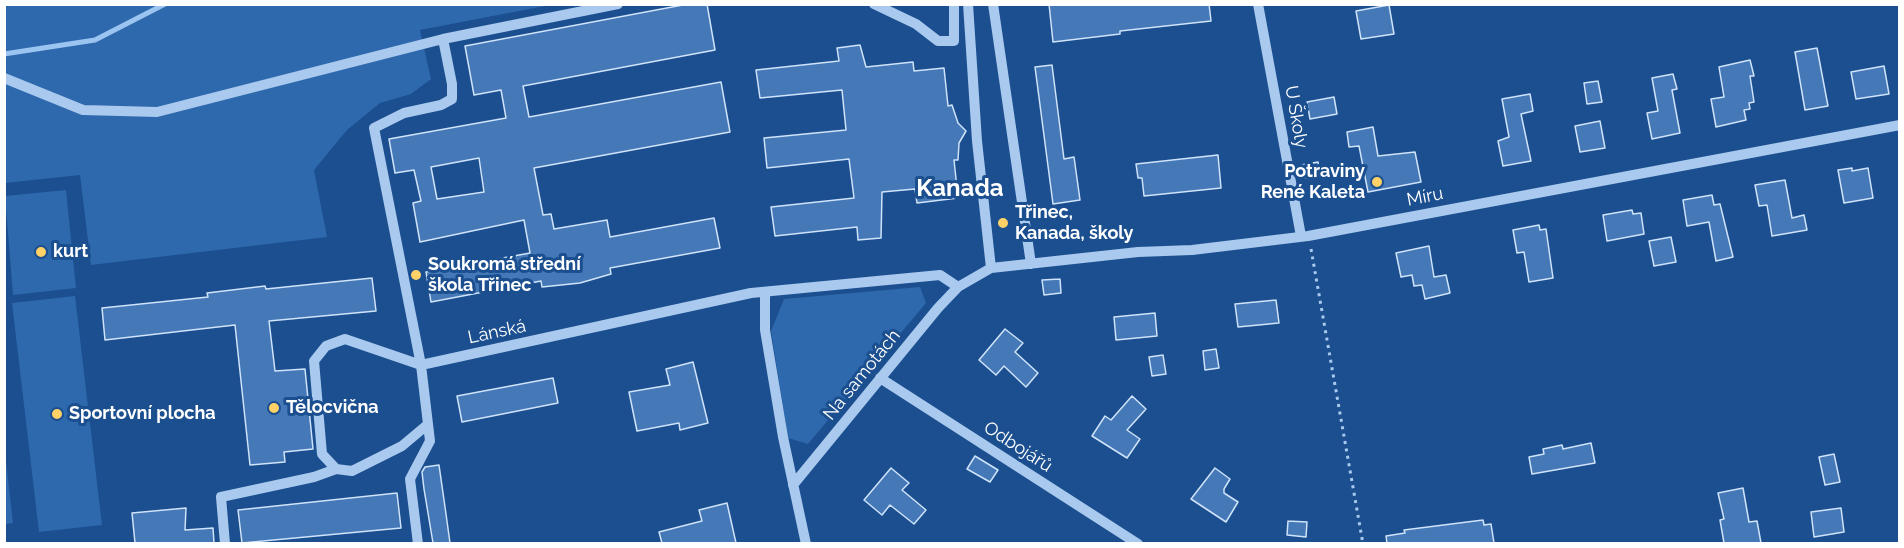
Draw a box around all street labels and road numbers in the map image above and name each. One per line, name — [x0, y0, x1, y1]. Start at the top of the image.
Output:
street label: U Školy — [1280, 84, 1312, 150]
street label: Míru — [1405, 183, 1445, 211]
street label: Lánská — [466, 315, 528, 349]
street label: Na samotách — [819, 325, 905, 425]
street label: Odbojářů — [980, 417, 1056, 477]

